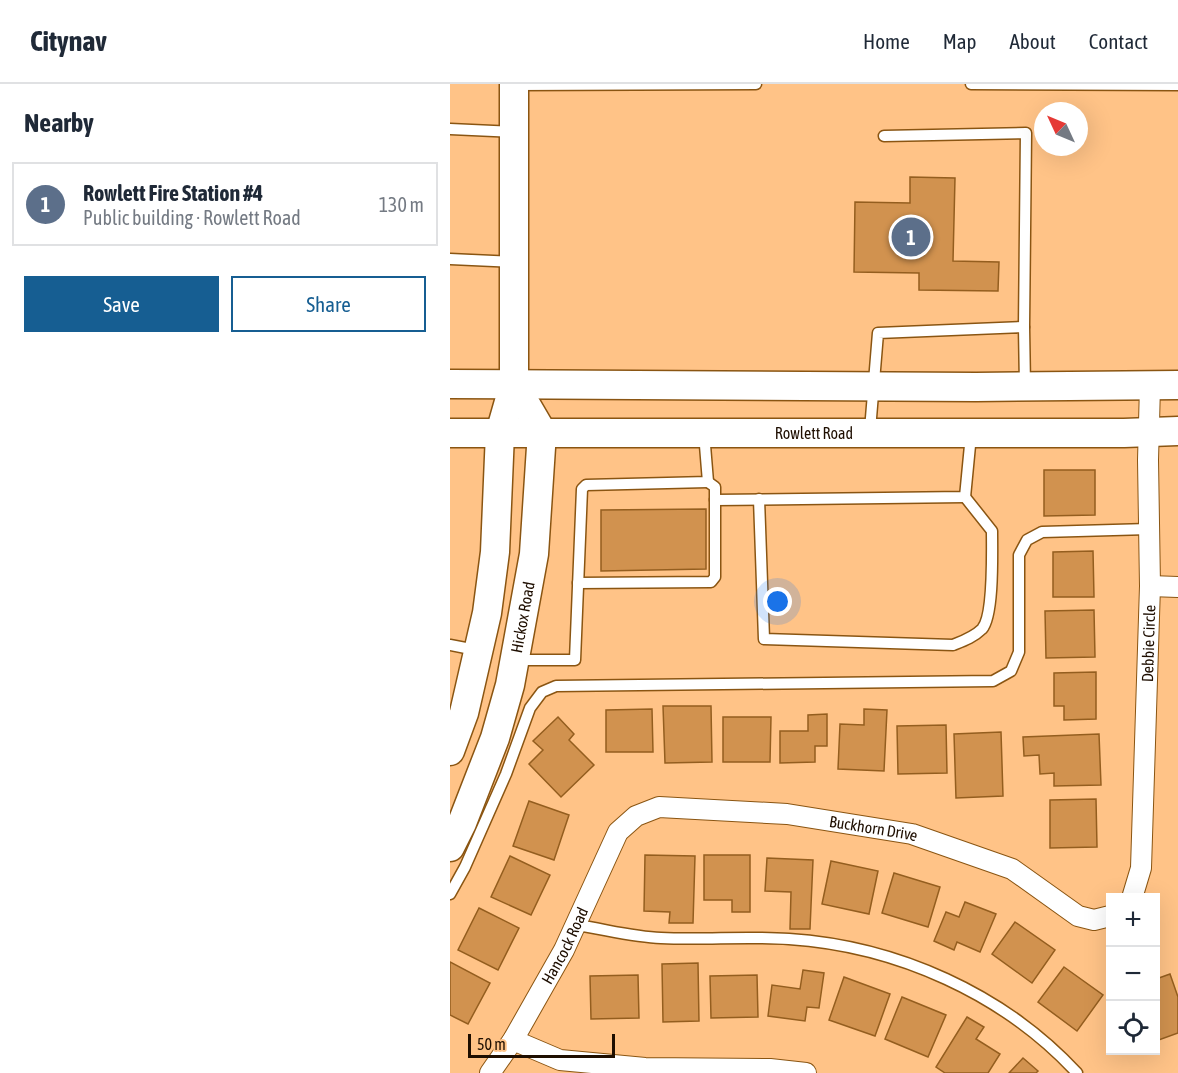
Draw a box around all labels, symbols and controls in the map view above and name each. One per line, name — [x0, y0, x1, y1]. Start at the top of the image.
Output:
text: Citynav — [30, 25, 107, 57]
text: Home — [863, 29, 910, 53]
text: Map — [943, 29, 977, 53]
text: About — [1010, 29, 1056, 53]
text: Contact — [1089, 29, 1148, 53]
north arrow — [1034, 102, 1088, 156]
text: Nearby — [24, 108, 94, 138]
text: Rowlett Fire Station #4 — [83, 180, 263, 206]
text: 1 — [41, 193, 50, 216]
text: 130 m — [379, 193, 424, 216]
text: Public building · Rowlett Road — [83, 206, 301, 229]
pin: 1 — [892, 214, 930, 260]
button: Save — [24, 276, 219, 332]
button: Share — [231, 276, 426, 332]
street label: Rowlett Road — [775, 424, 853, 442]
street label: Hickox Road — [507, 580, 538, 654]
your location — [763, 587, 792, 616]
street label: Debbie Circle — [1138, 604, 1158, 682]
street label: Buckhorn Drive — [828, 812, 920, 844]
map controls — [1106, 893, 1160, 1055]
button: + — [1106, 893, 1160, 947]
street label: Hancock Road — [538, 904, 591, 987]
button: − — [1106, 947, 1160, 1001]
button: locate — [1106, 1001, 1160, 1055]
scale bar — [468, 1031, 615, 1058]
text: 50 m — [477, 1035, 506, 1053]

